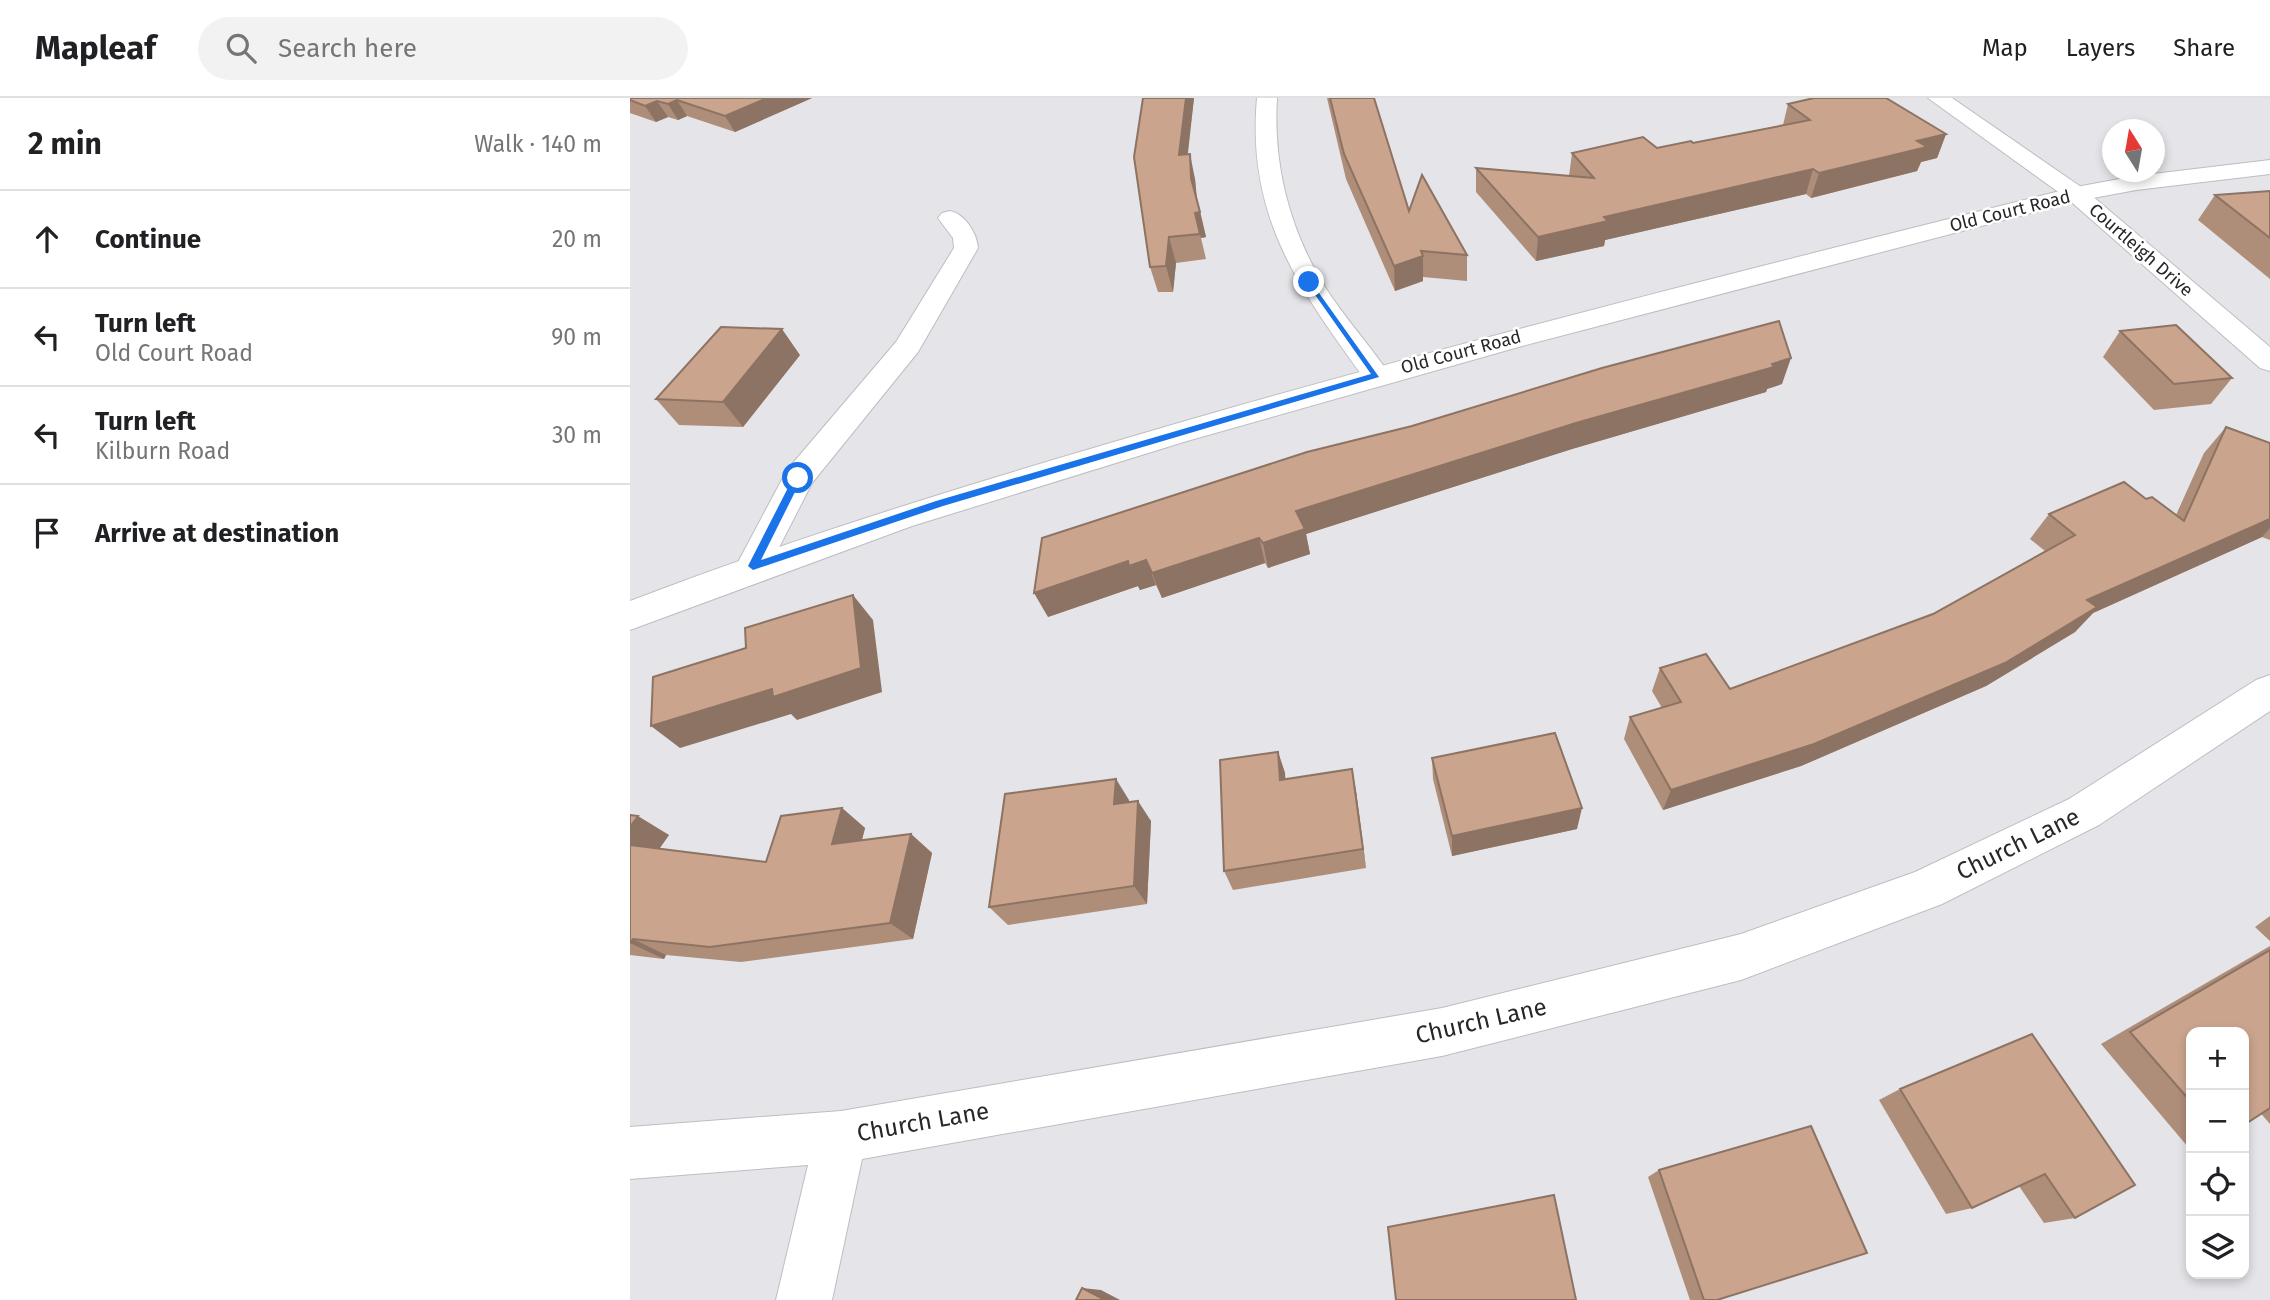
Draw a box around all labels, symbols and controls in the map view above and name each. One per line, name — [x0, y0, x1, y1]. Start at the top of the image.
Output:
search box — [198, 17, 688, 80]
text: Mapleaf — [35, 28, 156, 68]
icon: search — [222, 29, 260, 67]
text: Search here — [278, 33, 417, 64]
text: Map — [1982, 34, 2028, 62]
text: Layers — [2066, 34, 2135, 62]
text: Share — [2173, 34, 2235, 62]
north arrow — [2102, 119, 2165, 182]
text: 2 min — [28, 126, 102, 162]
text: Walk · 140 m — [474, 130, 602, 158]
street label: Old Court Road — [1947, 185, 2073, 237]
street label: Courtleigh Drive — [2084, 199, 2198, 301]
icon: ahead — [28, 220, 66, 258]
text: Continue — [95, 224, 201, 255]
text: 20 m — [552, 225, 602, 253]
route end — [1293, 266, 1324, 297]
text: Turn left — [95, 308, 196, 339]
icon: left — [28, 318, 66, 356]
text: 90 m — [551, 323, 602, 351]
street label: Old Court Road — [1398, 325, 1524, 379]
text: Old Court Road — [95, 339, 253, 367]
text: Turn left — [95, 406, 196, 437]
icon: left — [28, 416, 66, 454]
text: 30 m — [552, 421, 602, 449]
text: Kilburn Road — [95, 437, 230, 465]
route start — [782, 462, 813, 493]
icon: arrive — [28, 514, 66, 552]
text: Arrive at destination — [95, 518, 339, 549]
street label: Church Lane — [1952, 802, 2084, 886]
street label: Church Lane — [1413, 992, 1549, 1050]
map controls — [2186, 1027, 2249, 1279]
button: + — [2186, 1027, 2249, 1090]
button: − — [2186, 1090, 2249, 1153]
street label: Church Lane — [855, 1097, 991, 1147]
button: locate — [2186, 1153, 2249, 1216]
button: layers — [2186, 1216, 2249, 1279]

